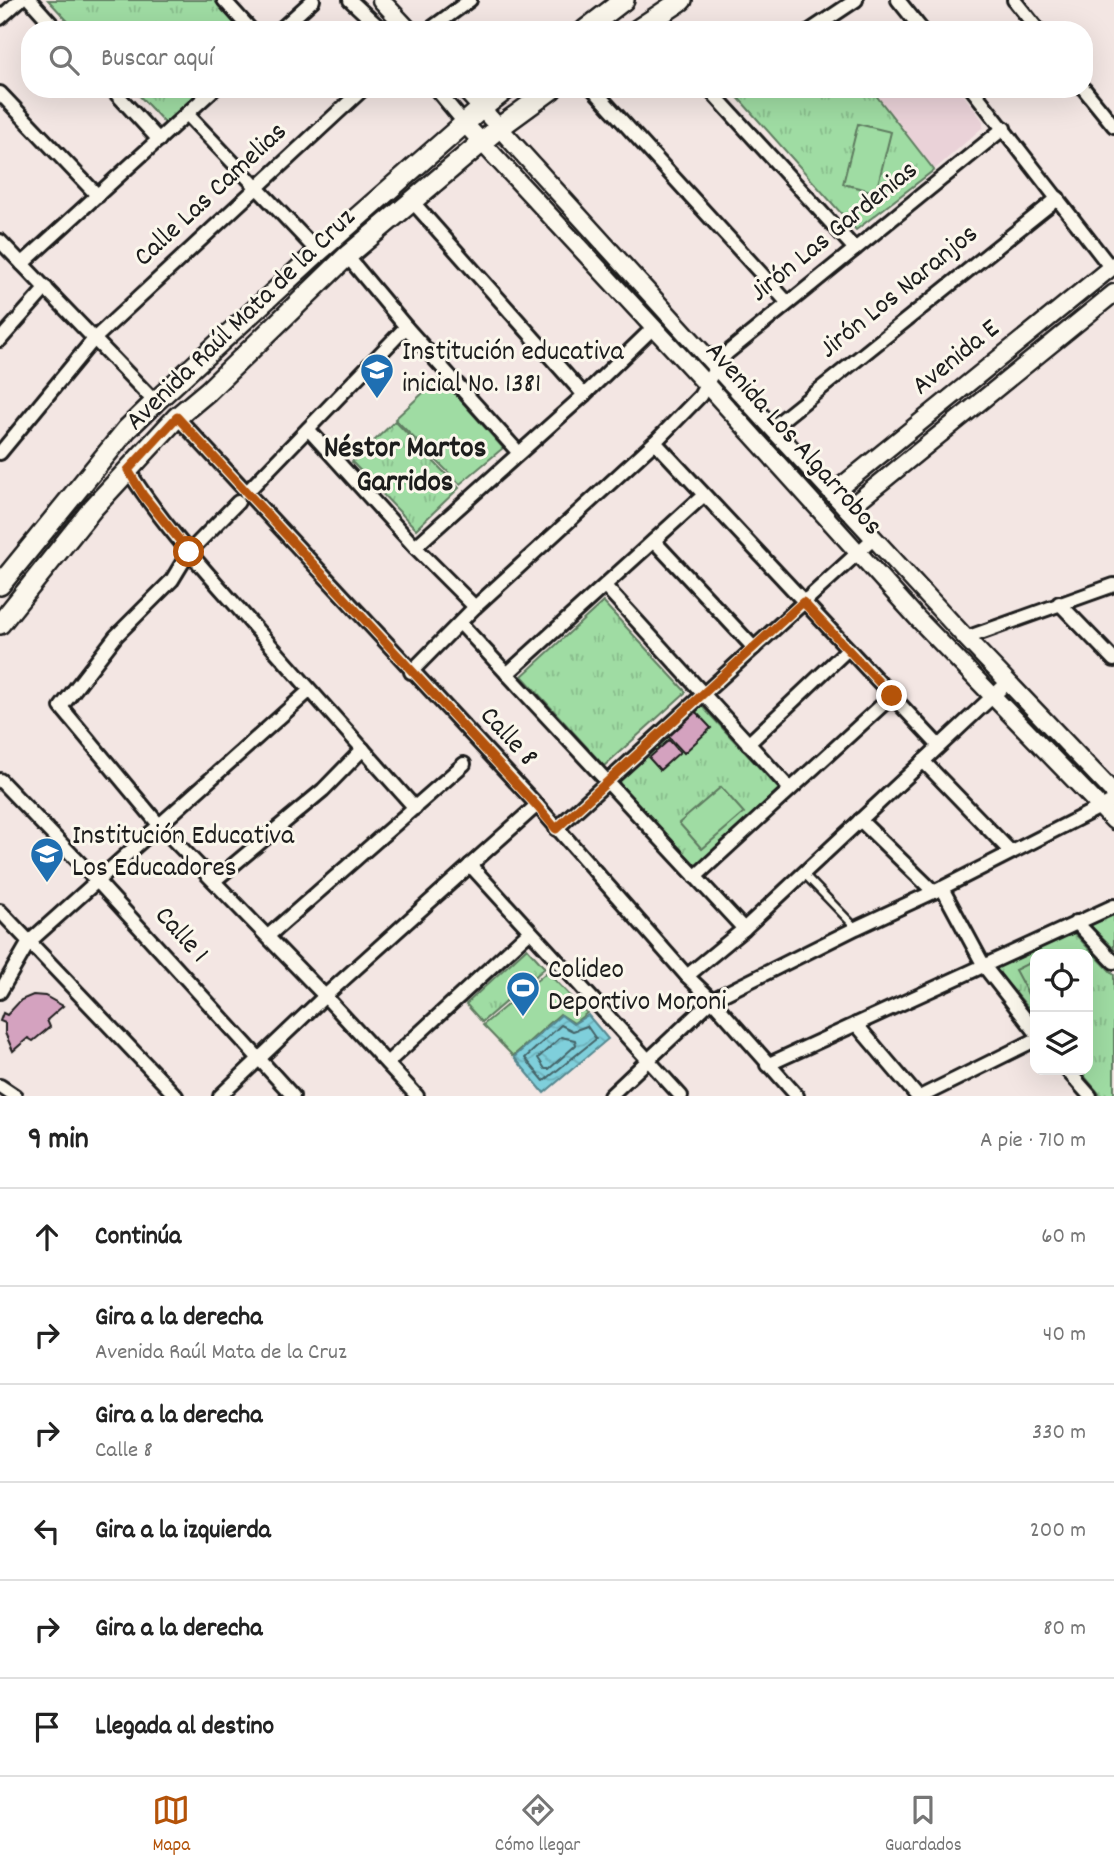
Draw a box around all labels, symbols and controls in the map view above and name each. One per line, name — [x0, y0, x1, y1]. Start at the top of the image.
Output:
search box — [21, 21, 1093, 98]
icon: search — [45, 41, 83, 79]
text: Buscar aquí — [101, 41, 213, 78]
street label: Calle Las Camelias — [126, 114, 298, 278]
street label: Jirón Las Gardenias — [742, 153, 928, 313]
street label: Avenida Raúl Mata de la Cruz — [118, 200, 366, 442]
street label: Jirón Los Naranjos — [812, 216, 988, 370]
street label: Avenida E — [904, 311, 1010, 407]
place label: Institución educativa inicial No. 1381 — [402, 334, 624, 406]
street label: Avenida Los Algarrobos — [694, 334, 890, 546]
school or university icon: Institución educativa inicial No. 1381 — [358, 351, 396, 400]
district label: Néstor Martos Garridos — [324, 429, 486, 506]
route start — [173, 536, 204, 567]
route end — [876, 680, 907, 711]
street label: Calle 8 — [468, 699, 546, 777]
place label: Institución Educativa Los Educadores — [72, 818, 295, 890]
school or university icon: Institución Educativa Los Educadores — [28, 835, 66, 884]
street label: Calle 1 — [143, 898, 217, 974]
map controls — [1030, 949, 1093, 1075]
button: locate — [1030, 949, 1093, 1012]
place label: Colideo Deportivo Moroni — [548, 952, 726, 1024]
sports icon: Colideo Deportivo Moroni — [504, 969, 542, 1018]
button: layers — [1030, 1012, 1093, 1075]
text: 9 min — [28, 1120, 89, 1163]
text: A pie · 710 m — [980, 1125, 1086, 1158]
icon: ahead — [28, 1218, 66, 1256]
text: Continúa — [95, 1219, 181, 1256]
text: 60 m — [1041, 1221, 1086, 1254]
text: Gira a la derecha — [95, 1300, 262, 1337]
icon: right — [28, 1316, 66, 1354]
text: 40 m — [1043, 1319, 1086, 1352]
text: Avenida Raúl Mata de la Cruz — [95, 1337, 347, 1370]
text: Gira a la derecha — [95, 1398, 262, 1435]
icon: right — [28, 1414, 66, 1452]
text: 330 m — [1032, 1417, 1086, 1450]
text: Calle 8 — [95, 1435, 153, 1468]
icon: left — [28, 1512, 66, 1550]
text: Gira a la izquierda — [95, 1513, 271, 1550]
text: 200 m — [1030, 1515, 1086, 1548]
icon: right — [28, 1610, 66, 1648]
text: Gira a la derecha — [95, 1611, 262, 1648]
text: 80 m — [1043, 1613, 1086, 1646]
icon: arrive — [28, 1708, 66, 1746]
text: Llegada al destino — [95, 1709, 274, 1746]
tab: Mapa — [152, 1791, 190, 1860]
tab: Cómo llegar — [495, 1791, 580, 1860]
tab: Guardados — [885, 1791, 962, 1860]

